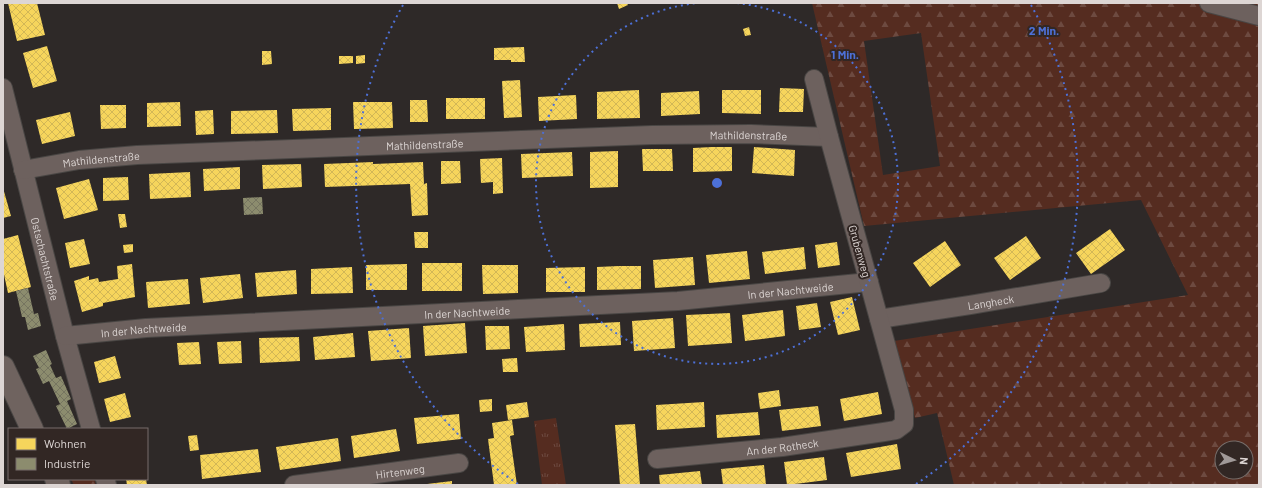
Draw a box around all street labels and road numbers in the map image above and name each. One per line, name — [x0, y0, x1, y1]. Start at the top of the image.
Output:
street label: Mathildenstraße — [710, 127, 788, 142]
street label: Mathildenstraße — [386, 136, 464, 152]
street label: Mathildenstraße — [61, 148, 140, 169]
street label: Ostschachtstraße — [29, 216, 62, 302]
street label: Grubenweg — [846, 223, 874, 279]
street label: In der Nachtweide — [747, 279, 834, 301]
street label: Langheck — [967, 291, 1015, 312]
street label: In der Nachtweide — [424, 303, 511, 320]
street label: In der Nachtweide — [100, 319, 187, 339]
street label: An der Rotheck — [746, 435, 820, 457]
street label: Hirtenweg — [375, 461, 425, 481]

